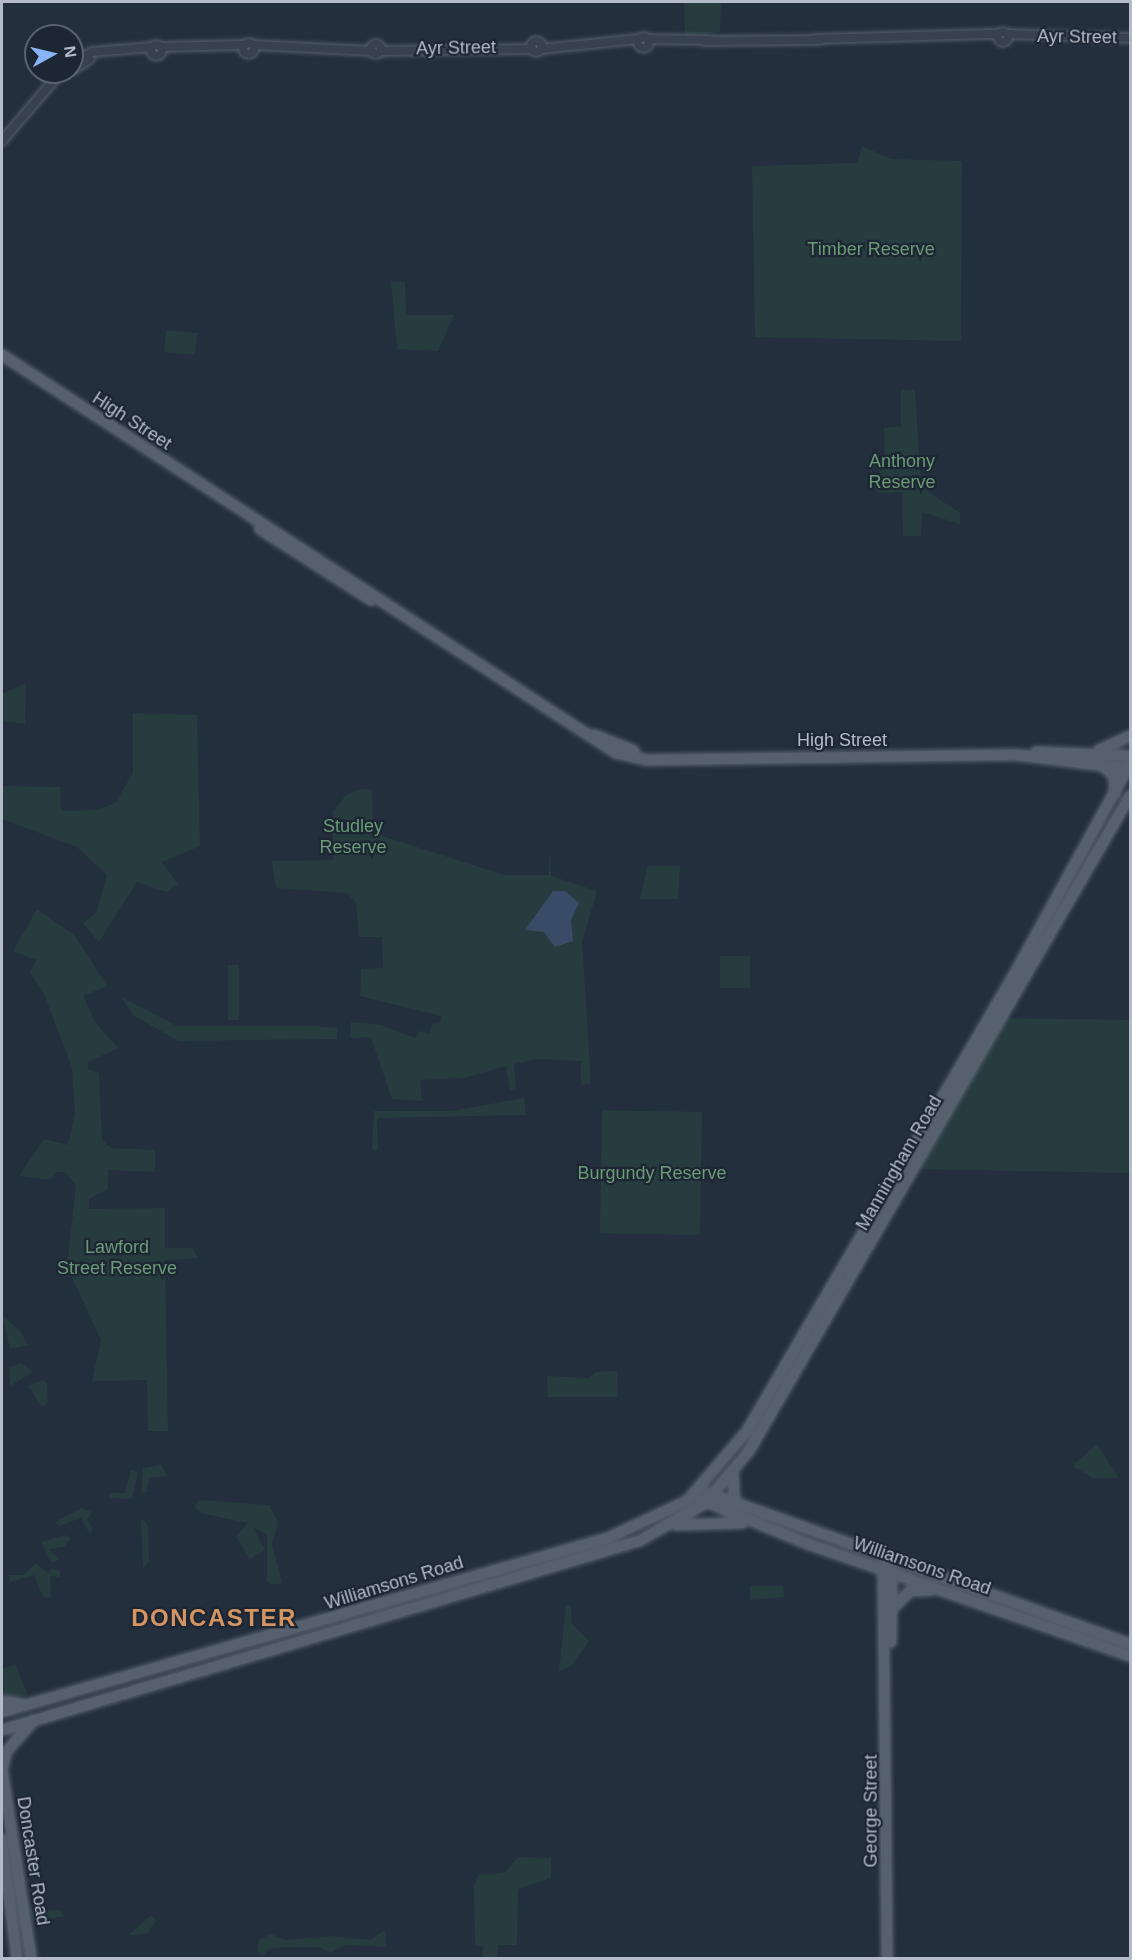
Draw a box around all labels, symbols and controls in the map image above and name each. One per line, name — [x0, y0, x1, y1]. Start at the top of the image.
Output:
north arrow — [24, 24, 84, 84]
street label: Ayr Street — [1037, 26, 1117, 48]
street label: Ayr Street — [416, 37, 496, 59]
text: N — [61, 45, 80, 59]
park label: Timber Reserve — [807, 238, 935, 260]
street label: High Street — [88, 387, 176, 455]
park label: Anthony Reserve — [868, 451, 936, 494]
street label: High Street — [797, 729, 887, 751]
park label: Studley Reserve — [319, 816, 387, 858]
street label: Manningham Road — [852, 1092, 946, 1234]
park label: Burgundy Reserve — [577, 1162, 727, 1184]
park label: Lawford Street Reserve — [57, 1237, 177, 1280]
street label: Williamsons Road — [850, 1532, 994, 1600]
street label: Williamsons Road — [322, 1552, 466, 1614]
district label: DONCASTER — [131, 1604, 297, 1632]
street label: George Street — [860, 1754, 882, 1868]
street label: Doncaster Road — [12, 1795, 54, 1927]

